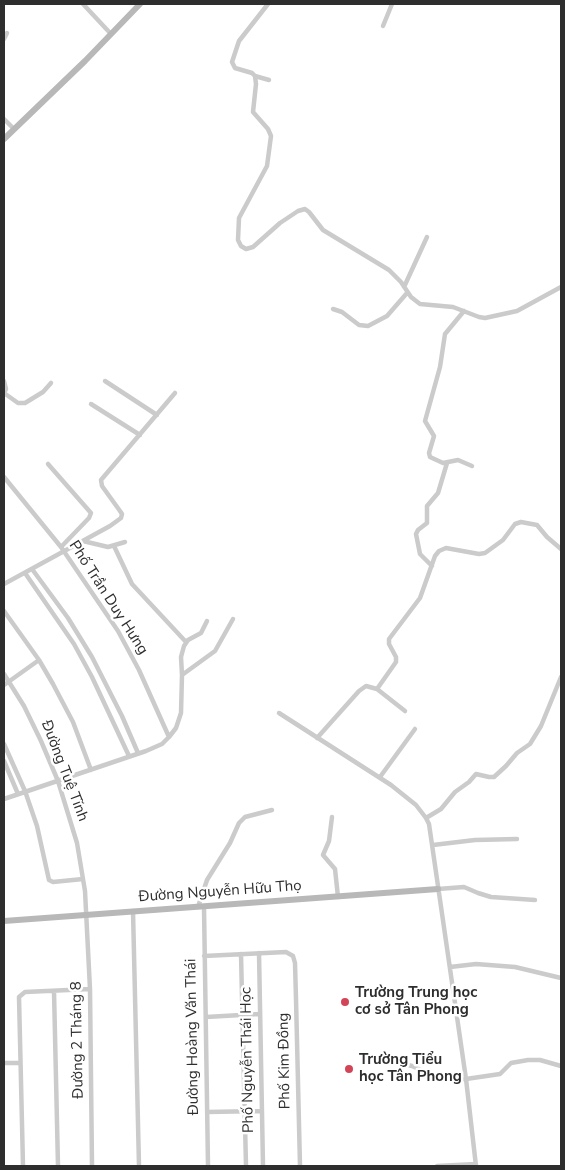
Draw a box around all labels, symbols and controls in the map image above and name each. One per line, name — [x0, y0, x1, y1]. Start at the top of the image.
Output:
street label: Phố Trần Duy Hưng — [65, 538, 151, 658]
street label: Đường Tuệ Tĩnh — [36, 718, 92, 824]
street label: Đường Nguyễn Hữu Thọ — [138, 877, 302, 907]
street label: Đường Hoàng Văn Thái — [183, 959, 203, 1115]
street label: Đường 2 Tháng 8 — [68, 981, 88, 1099]
place label: Trường Trung học cơ sở Tân Phong — [355, 984, 477, 1019]
street label: Phố Nguyễn Thái Học — [238, 987, 258, 1133]
marker: Trường Trung học cơ sở Tân Phong — [339, 996, 351, 1008]
street label: Phố Kim Đồng — [275, 1013, 295, 1109]
place label: Trường Tiểu học Tân Phong — [359, 1051, 462, 1086]
marker: Trường Tiểu học Tân Phong — [343, 1063, 355, 1075]

